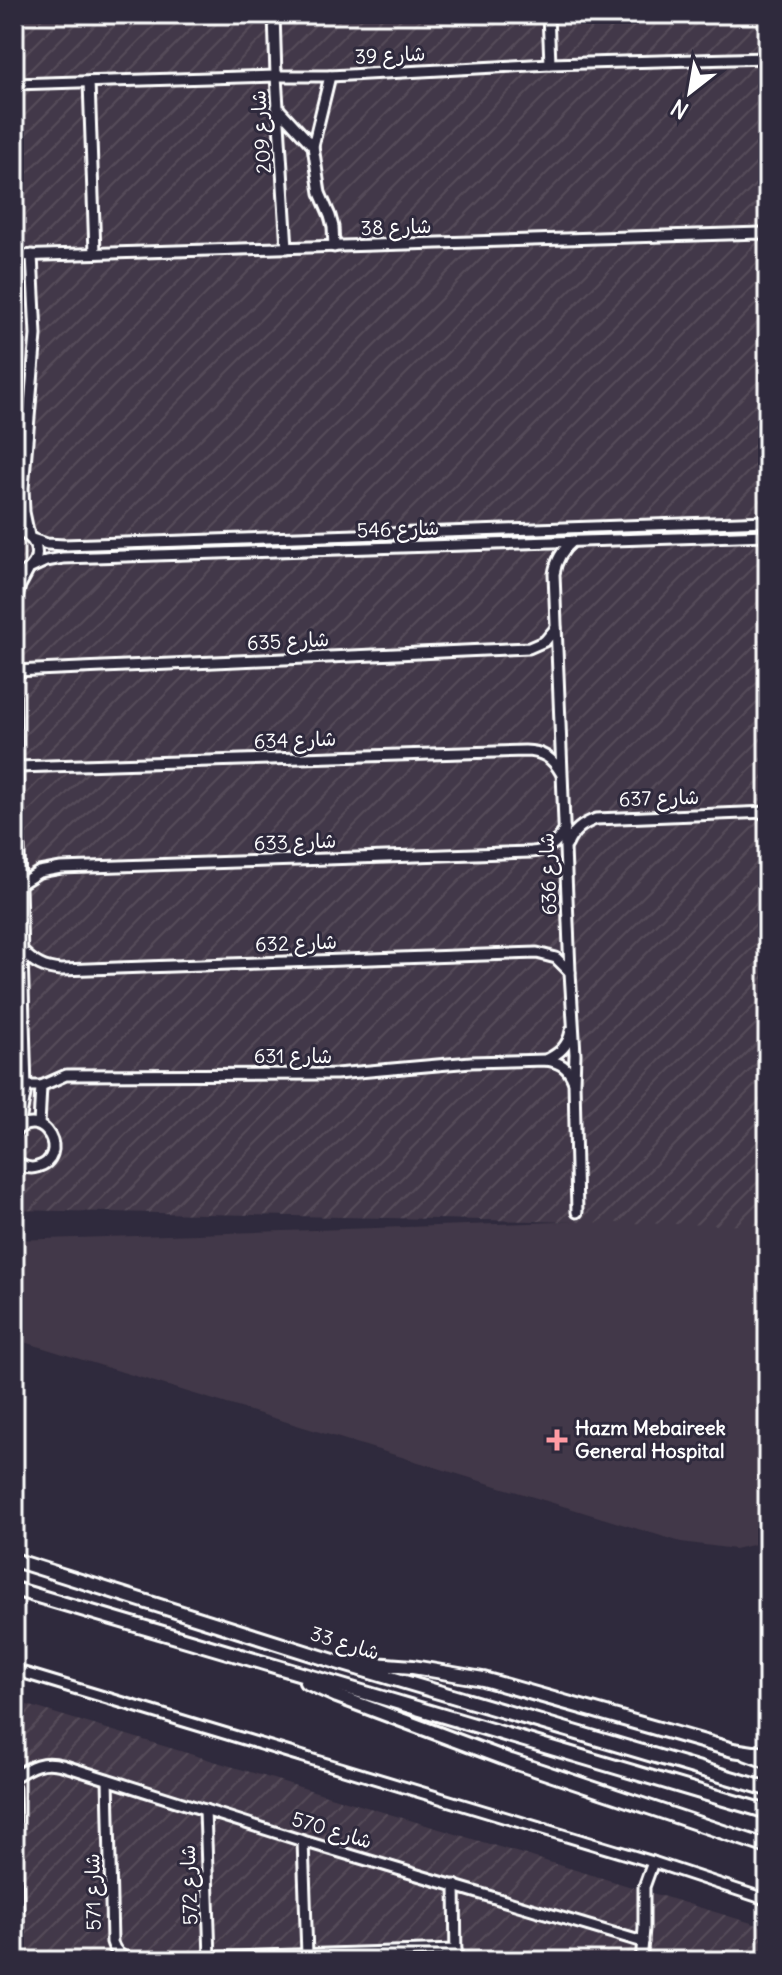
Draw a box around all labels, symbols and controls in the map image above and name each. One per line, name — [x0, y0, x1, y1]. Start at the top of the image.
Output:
street label: شارع 39 — [354, 40, 426, 71]
north arrow — [650, 52, 730, 132]
street label: شارع 209 — [245, 89, 278, 175]
text: N — [666, 93, 693, 125]
street label: شارع 38 — [360, 213, 432, 242]
street label: شارع 546 — [356, 515, 440, 544]
street label: شارع 635 — [246, 626, 330, 657]
street label: شارع 634 — [253, 726, 337, 755]
street label: شارع 637 — [618, 784, 700, 813]
street label: شارع 633 — [253, 828, 337, 857]
street label: شارع 636 — [534, 832, 563, 916]
street label: شارع 632 — [255, 929, 337, 958]
street label: شارع 631 — [254, 1043, 332, 1070]
place label: Hazm Mebaireek General Hospital — [575, 1415, 726, 1463]
marker: Hazm Mebaireek General Hospital — [546, 1429, 568, 1451]
street label: شارع 33 — [307, 1620, 383, 1667]
street label: شارع 570 — [288, 1806, 375, 1855]
street label: شارع 572 — [175, 1844, 204, 1926]
street label: شارع 571 — [79, 1853, 108, 1931]

